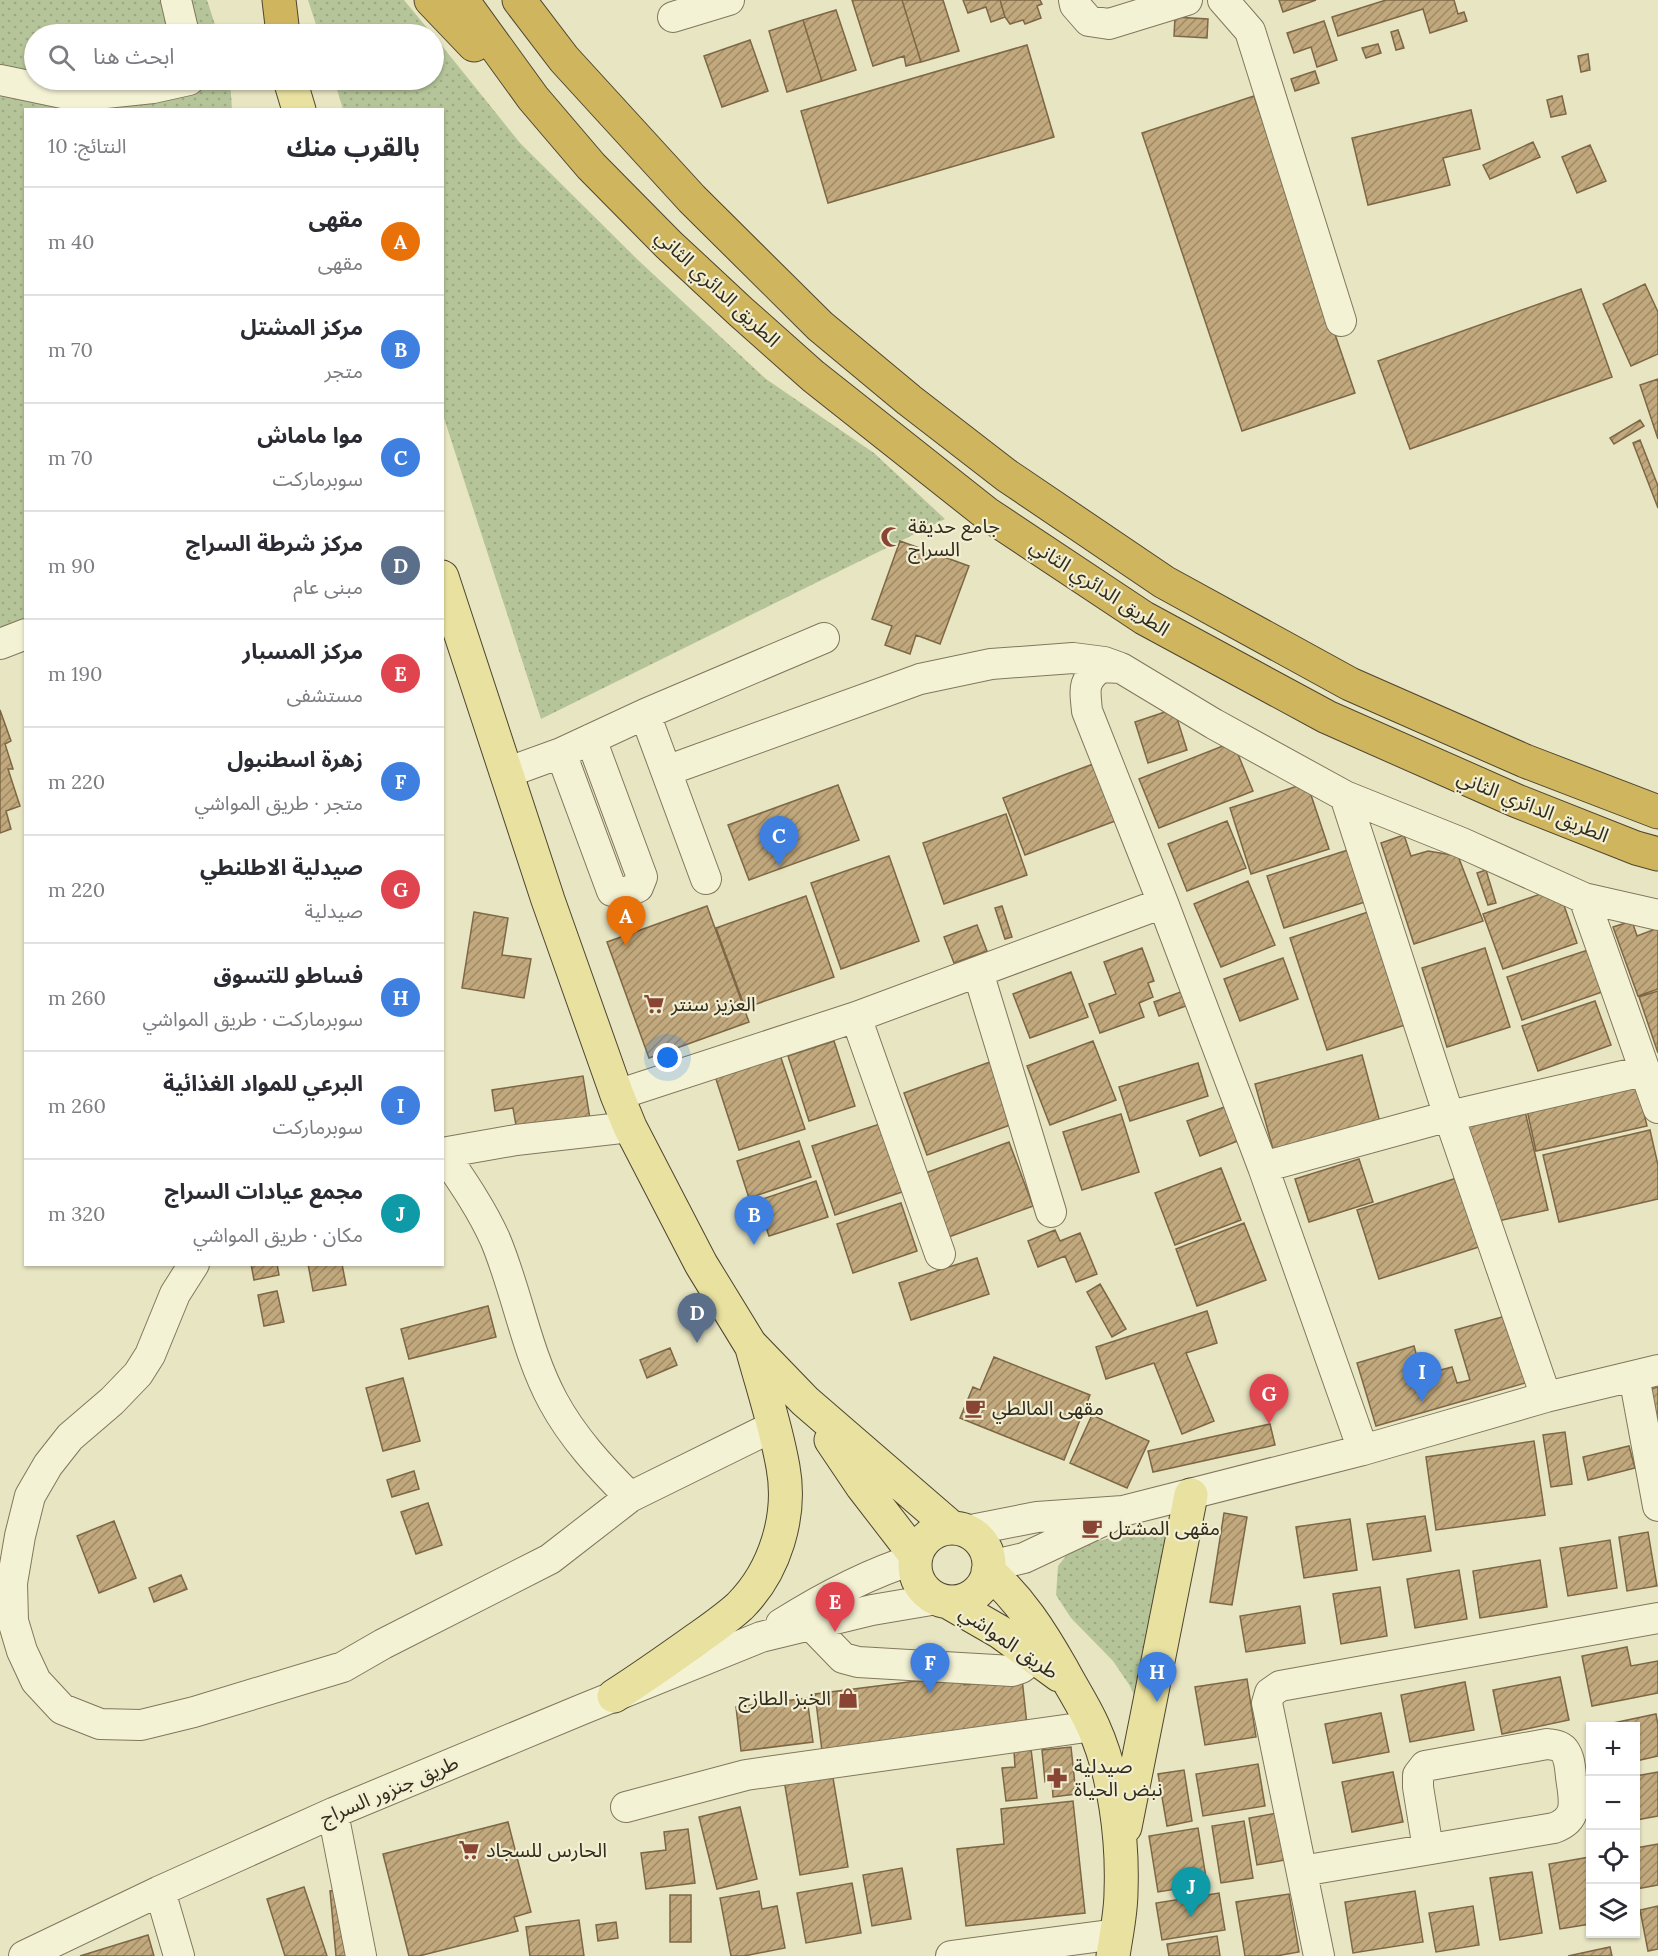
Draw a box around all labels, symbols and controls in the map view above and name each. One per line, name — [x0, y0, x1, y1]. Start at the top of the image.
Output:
search box — [24, 24, 444, 90]
icon: search — [45, 41, 78, 74]
text: ابحث هنا — [93, 42, 175, 70]
text: بالقرب منك — [286, 130, 420, 163]
text: النتائج: 10 — [48, 133, 126, 158]
text: مقهى — [308, 205, 363, 233]
street label: الطريق الدائري الثاني — [648, 223, 786, 354]
text: 40 m — [48, 229, 94, 254]
text: A — [394, 229, 407, 254]
text: مقهى — [318, 250, 363, 275]
text: مركز المشتل — [240, 313, 363, 341]
text: 70 m — [48, 337, 93, 362]
text: B — [394, 337, 407, 362]
text: متجر — [324, 358, 363, 383]
text: موا ماماش — [257, 421, 363, 449]
text: 70 m — [48, 445, 93, 470]
text: C — [394, 445, 407, 470]
text: سوبرماركت — [272, 466, 363, 491]
place label: جامع حديقة السراج — [908, 513, 1000, 564]
mosque icon: جامع حديقة السراج — [879, 525, 903, 549]
text: مركز شرطة السراج — [186, 529, 363, 557]
street label: الطريق الدائري الثاني — [1024, 532, 1175, 644]
text: 90 m — [48, 553, 95, 578]
text: D — [393, 553, 408, 578]
text: مبنى عام — [293, 574, 363, 599]
text: مركز المسبار — [242, 637, 363, 665]
text: 190 m — [48, 661, 102, 686]
text: E — [394, 661, 407, 686]
text: مستشفى — [286, 682, 363, 707]
text: زهرة اسطنبول — [227, 745, 363, 773]
street label: الطريق الدائري الثاني — [1452, 764, 1613, 851]
text: 220 m — [48, 769, 105, 794]
text: F — [395, 769, 406, 794]
text: متجر · طريق المواشي — [194, 790, 363, 815]
pin: C — [760, 816, 798, 866]
text: صيدلية الاطلنطي — [200, 853, 363, 881]
text: 220 m — [48, 877, 105, 902]
text: G — [393, 877, 408, 902]
pin: A — [606, 896, 646, 946]
text: صيدلية — [304, 898, 363, 923]
text: فساطو للتسوق — [214, 961, 363, 989]
text: 260 m — [48, 985, 106, 1010]
text: H — [392, 985, 409, 1010]
place label: العزيز سنتر — [670, 991, 756, 1016]
supermarket icon: العزيز سنتر — [642, 992, 666, 1016]
text: سوبرماركت · طريق المواشي — [143, 1006, 363, 1031]
your location — [653, 1043, 682, 1072]
text: البرعي للمواد الغذائية — [163, 1069, 363, 1097]
text: 260 m — [48, 1093, 106, 1118]
text: I — [397, 1093, 404, 1118]
text: سوبرماركت — [272, 1114, 363, 1139]
text: مجمع عيادات السراج — [164, 1177, 363, 1205]
pin: B — [734, 1196, 774, 1245]
text: 320 m — [48, 1201, 105, 1226]
text: J — [396, 1201, 405, 1226]
text: مكان · طريق المواشي — [193, 1222, 363, 1247]
pin: D — [678, 1294, 716, 1343]
pin: I — [1402, 1352, 1442, 1402]
pin: G — [1250, 1374, 1288, 1424]
place label: مقهى المالطي — [992, 1395, 1104, 1424]
cafe icon: مقهى المالطي — [963, 1396, 987, 1420]
place label: مقهى المشتل — [1109, 1515, 1220, 1540]
cafe icon: مقهى المشتل — [1080, 1516, 1104, 1540]
pin: E — [816, 1582, 854, 1632]
street label: طريق المواشي — [953, 1599, 1064, 1687]
pin: F — [910, 1644, 950, 1693]
pin: H — [1138, 1652, 1176, 1702]
place label: الخبز الطازج — [738, 1685, 831, 1713]
shop icon: الخبز الطازج — [836, 1686, 860, 1710]
map controls — [1586, 1722, 1640, 1938]
button: + — [1586, 1722, 1640, 1776]
street label: طريق جنزور السراج — [316, 1749, 463, 1833]
place label: صيدلية نبض الحياة — [1074, 1753, 1163, 1801]
pharmacy icon: صيدلية نبض الحياة — [1045, 1766, 1069, 1790]
button: − — [1586, 1776, 1640, 1830]
button: locate — [1586, 1830, 1640, 1884]
place label: الحارس للسجاد — [486, 1837, 607, 1862]
supermarket icon: الحارس للسجاد — [457, 1838, 481, 1862]
pin: J — [1172, 1868, 1210, 1917]
button: layers — [1586, 1884, 1640, 1938]

